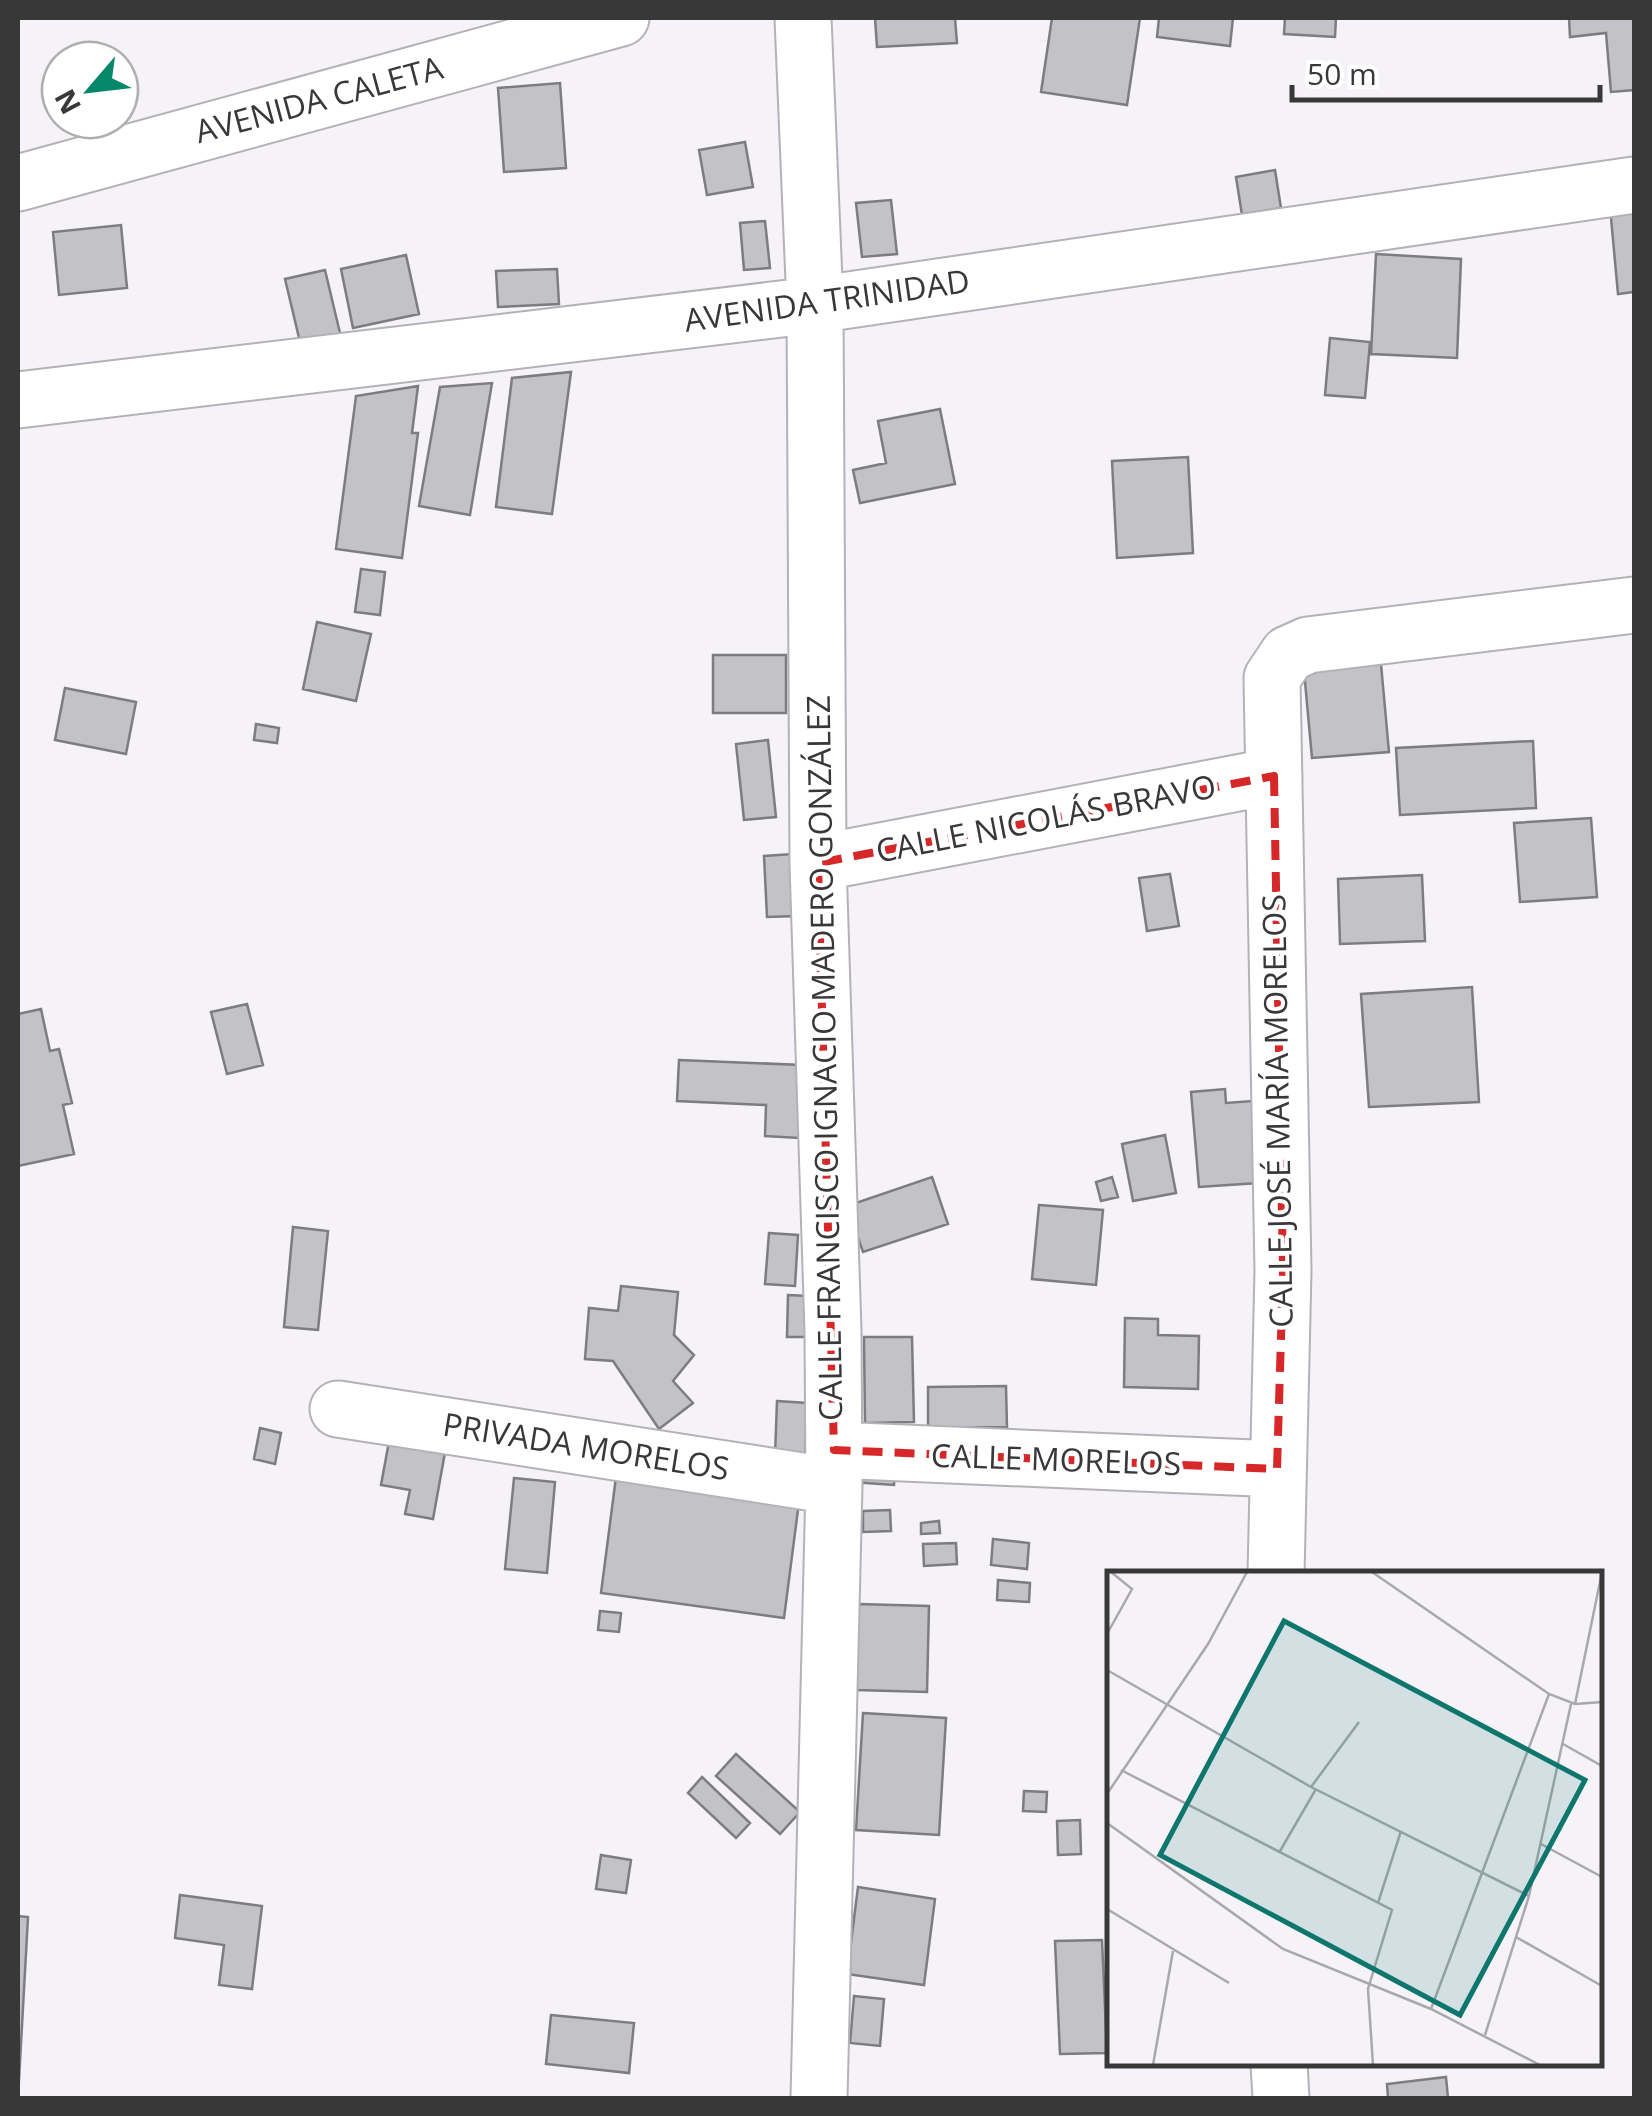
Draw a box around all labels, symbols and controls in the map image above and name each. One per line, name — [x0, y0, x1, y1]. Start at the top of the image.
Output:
north arrow — [40, 40, 140, 140]
scale bar — [1292, 40, 1600, 102]
street label: AVENIDA CALETA — [190, 45, 448, 152]
text: 50 m — [1307, 53, 1377, 94]
text: N — [45, 83, 89, 121]
street label: AVENIDA TRINIDAD — [681, 258, 972, 341]
street label: CALLE FRANCISCO IGNACIO MADERO GONZÁLEZ — [796, 695, 851, 1421]
street label: CALLE NICOLÁS BRAVO — [872, 763, 1219, 872]
street label: CALLE JOSÉ MARÍA MORELOS — [1251, 894, 1302, 1328]
street label: PRIVADA MORELOS — [440, 1402, 732, 1489]
street label: CALLE MORELOS — [930, 1433, 1182, 1484]
inset map — [1107, 1571, 1602, 2066]

